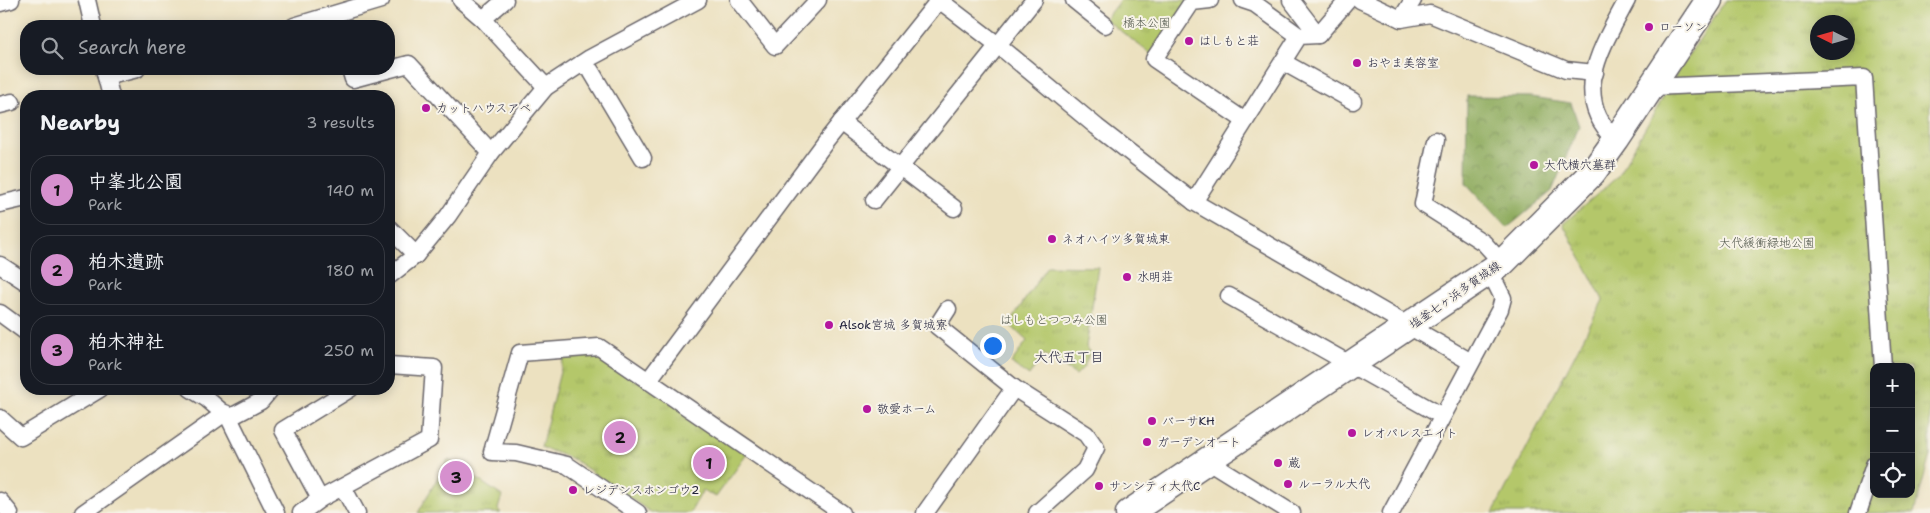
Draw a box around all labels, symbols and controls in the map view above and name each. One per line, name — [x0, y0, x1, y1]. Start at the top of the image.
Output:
park label: 橋本公園 — [1123, 15, 1171, 31]
north arrow — [1810, 15, 1855, 60]
place label: ローソン — [1659, 19, 1707, 35]
search box — [20, 20, 395, 75]
marker: ローソン — [1643, 21, 1655, 33]
place label: はしもと荘 — [1199, 33, 1259, 49]
icon: search — [38, 34, 66, 62]
text: Search here — [78, 35, 187, 60]
marker: はしもと荘 — [1183, 35, 1195, 47]
place label: おやま美容室 — [1367, 55, 1439, 71]
marker: おやま美容室 — [1351, 57, 1363, 69]
place label: カットハウスアベ — [436, 100, 531, 116]
marker: カットハウスアベ — [420, 102, 432, 114]
text: Nearby — [40, 109, 120, 137]
text: 3 results — [306, 112, 375, 133]
place label: 大代横穴墓群 — [1544, 157, 1616, 173]
marker: 大代横穴墓群 — [1528, 159, 1540, 171]
text: 中峯北公園 — [88, 169, 183, 194]
text: 1 — [53, 180, 61, 201]
text: 140 m — [327, 180, 374, 201]
text: Park — [88, 194, 122, 215]
place label: ネオハイツ多賀城東 — [1062, 231, 1170, 247]
marker: ネオハイツ多賀城東 — [1046, 233, 1058, 245]
park label: 大代緩衝緑地公園 — [1719, 235, 1815, 251]
text: 柏木遺跡 — [88, 249, 164, 274]
street label: 塩釜七ヶ浜多賀城線 — [1406, 257, 1504, 333]
text: 2 — [51, 260, 63, 281]
text: 180 m — [326, 260, 374, 281]
place label: 水明荘 — [1137, 269, 1173, 285]
marker: 水明荘 — [1121, 271, 1133, 283]
text: Park — [88, 274, 122, 295]
park label: はしもとつつみ公園 — [1000, 312, 1108, 328]
place label: Alsok宮城 多賀城寮 — [839, 317, 947, 333]
marker: Alsok宮城 多賀城寮 — [823, 319, 835, 331]
text: 柏木神社 — [88, 329, 164, 354]
your location — [980, 333, 1006, 359]
text: 3 — [51, 340, 63, 361]
text: 250 m — [323, 340, 374, 361]
district label: 大代五丁目 — [1034, 348, 1104, 366]
text: Park — [88, 354, 122, 375]
map controls — [1870, 363, 1915, 498]
button: + — [1870, 363, 1915, 408]
place label: 敬愛ホーム — [877, 401, 937, 417]
marker: 敬愛ホーム — [861, 403, 873, 415]
button: − — [1870, 408, 1915, 453]
place label: バーサKH — [1162, 413, 1215, 429]
marker: バーサKH — [1146, 415, 1158, 427]
pin: 2 — [604, 418, 636, 456]
place label: レオパレスエイト — [1362, 425, 1458, 441]
marker: レオパレスエイト — [1346, 427, 1358, 439]
place label: ガーデンオート — [1157, 434, 1241, 450]
marker: ガーデンオート — [1141, 436, 1153, 448]
pin: 1 — [693, 444, 725, 482]
button: locate — [1870, 453, 1915, 498]
place label: 蔵 — [1288, 455, 1300, 471]
marker: 蔵 — [1272, 457, 1284, 469]
pin: 3 — [440, 458, 472, 496]
place label: ルーラル大代 — [1298, 476, 1370, 492]
place label: サンシティ大代C — [1109, 478, 1200, 494]
marker: ルーラル大代 — [1282, 478, 1294, 490]
marker: サンシティ大代C — [1093, 480, 1105, 492]
place label: レジデンスホンゴウ2 — [583, 482, 699, 498]
marker: レジデンスホンゴウ2 — [567, 484, 579, 496]

